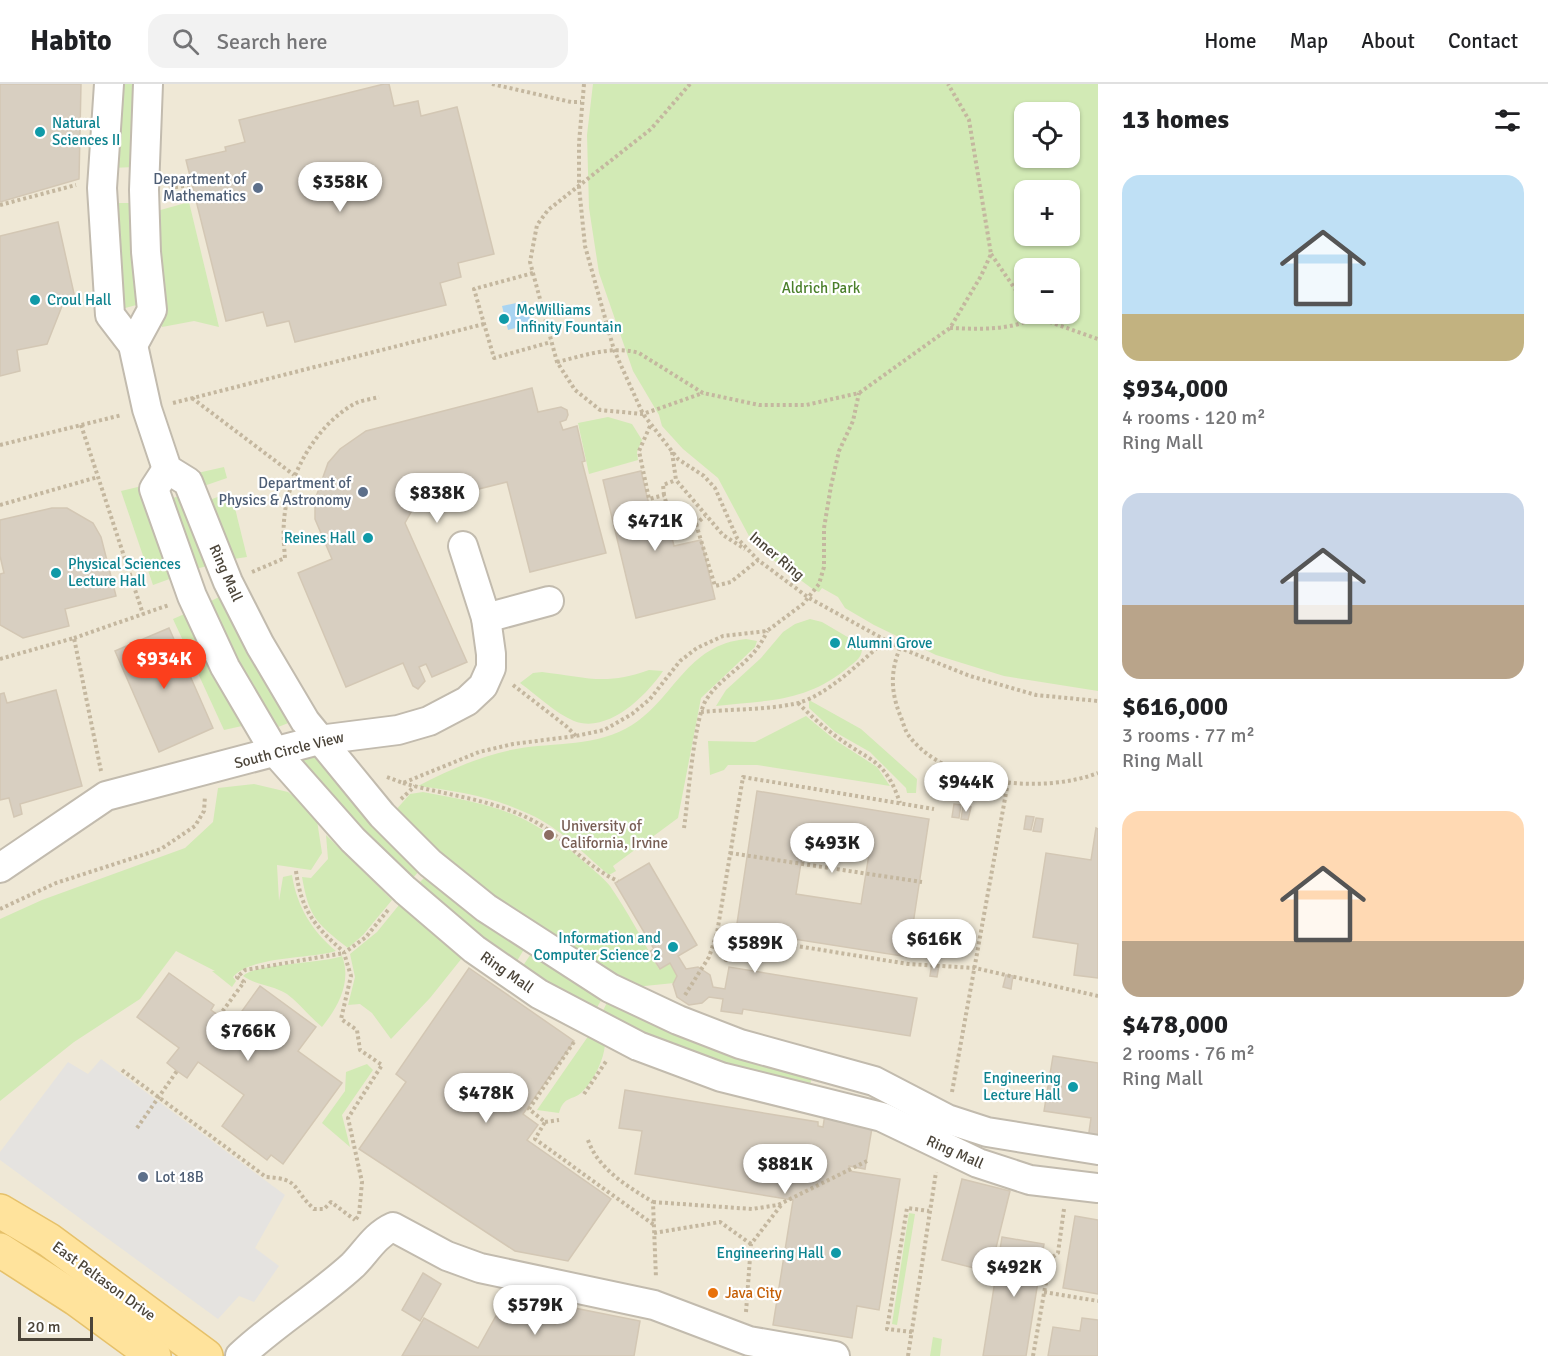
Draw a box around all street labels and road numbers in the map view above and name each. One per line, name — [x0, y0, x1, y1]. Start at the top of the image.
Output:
street label: Inner Ring — [746, 528, 808, 584]
street label: Ring Mall — [205, 542, 247, 604]
street label: South Circle View — [232, 728, 346, 772]
street label: Ring Mall — [477, 947, 537, 997]
street label: Ring Mall — [924, 1131, 986, 1173]
street label: East Peltason Drive — [49, 1238, 159, 1324]

